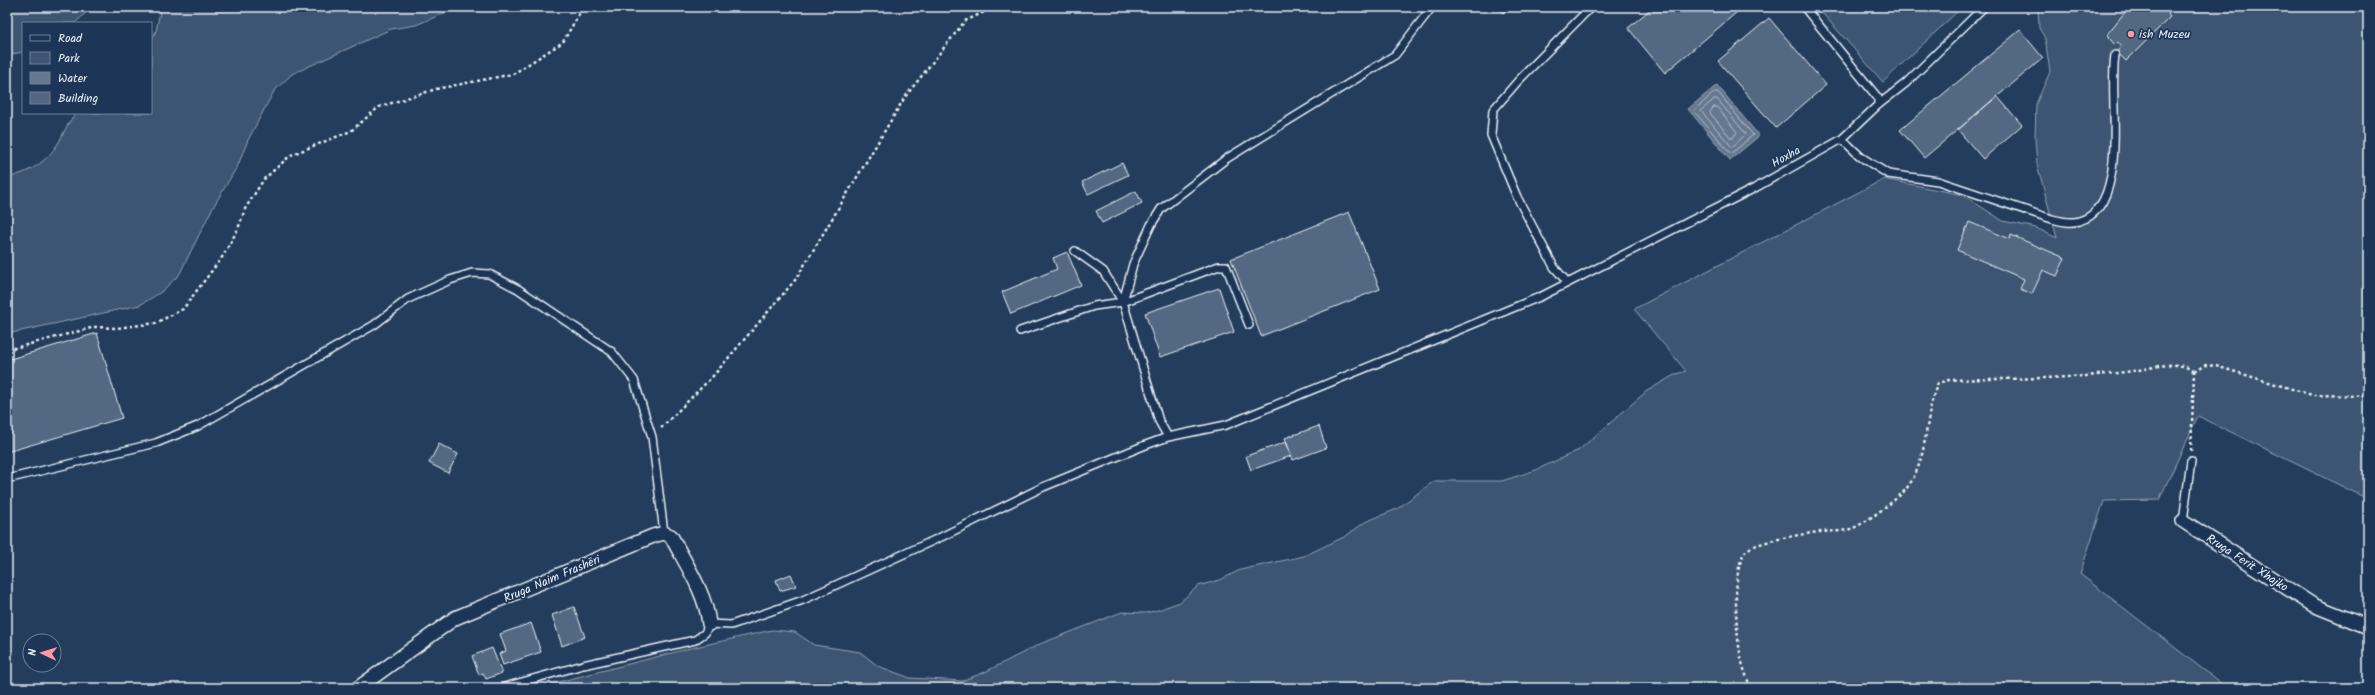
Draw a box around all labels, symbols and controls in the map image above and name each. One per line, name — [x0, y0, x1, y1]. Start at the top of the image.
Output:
legend — [22, 22, 152, 114]
place label: ish Muzeu — [2139, 25, 2190, 44]
text: Road — [58, 29, 83, 48]
marker: ish Muzeu — [2126, 29, 2136, 39]
text: Park — [58, 49, 80, 68]
text: Water — [58, 69, 88, 88]
text: Building — [58, 89, 98, 108]
street label: Hoxha — [1768, 141, 1804, 173]
street label: Rruga Ferit Xhajko — [2202, 529, 2292, 597]
street label: Rruga Naim Frashëri — [501, 550, 604, 608]
north arrow — [22, 633, 62, 673]
text: N — [24, 648, 42, 656]

